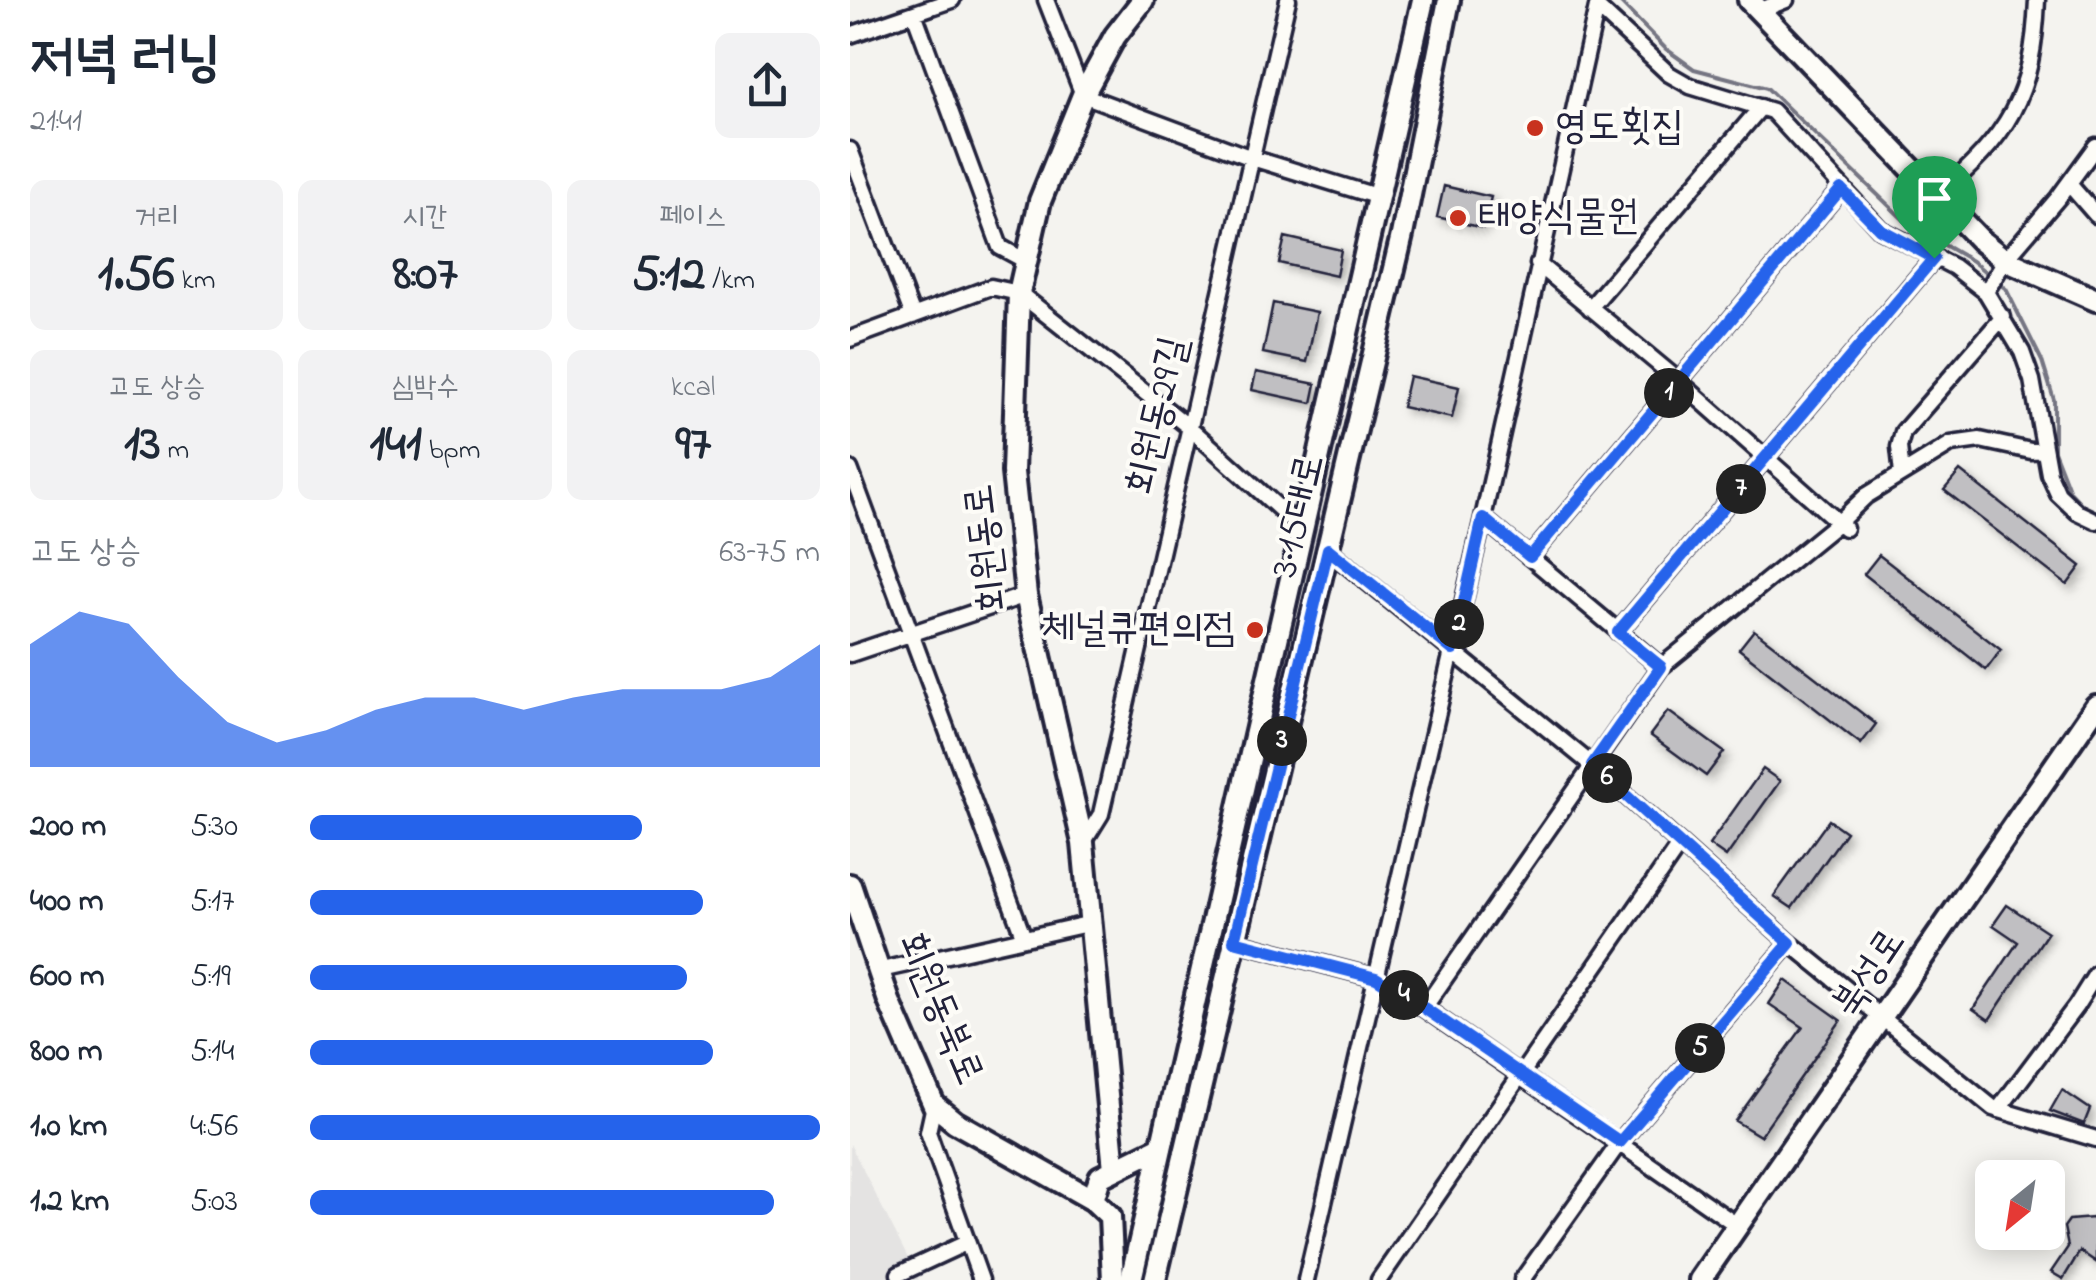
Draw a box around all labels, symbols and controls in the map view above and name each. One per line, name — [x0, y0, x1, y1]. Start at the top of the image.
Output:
text: 저녁 러닝 — [30, 21, 221, 101]
button: share — [715, 33, 820, 138]
text: 21:41 — [30, 99, 82, 146]
place label: 영도횟집 — [1555, 99, 1684, 158]
marker: 영도횟집 — [1524, 117, 1546, 139]
pin — [1892, 156, 1977, 259]
icon: arrive — [1907, 171, 1962, 226]
place label: 태양식물원 — [1478, 189, 1639, 248]
text: 거리 — [134, 198, 179, 239]
text: 시간 — [402, 198, 448, 239]
text: 페이스 — [660, 198, 727, 239]
marker: 태양식물원 — [1447, 207, 1469, 229]
text: 1.56 — [98, 239, 175, 312]
text: 8:07 — [392, 239, 458, 312]
text: 5:12 — [632, 239, 705, 312]
text: km — [175, 261, 216, 302]
text: /km — [705, 261, 755, 302]
street label: 회원동29길 — [1112, 331, 1206, 501]
text: 고도 상승 — [108, 368, 205, 409]
text: 심박수 — [391, 368, 459, 409]
text: kcal — [671, 368, 716, 409]
pin: 1 — [1644, 368, 1694, 418]
text: 1 — [1665, 372, 1673, 413]
text: 13 — [124, 409, 161, 482]
text: 141 — [369, 409, 422, 482]
text: 97 — [675, 409, 711, 482]
text: m — [161, 431, 189, 472]
text: bpm — [422, 431, 481, 472]
street label: 3·15대로 — [1256, 448, 1342, 584]
pin: 7 — [1716, 464, 1766, 514]
text: 7 — [1735, 468, 1747, 509]
street label: 회원동로 — [951, 481, 1025, 615]
text: 고도 상승 — [30, 530, 141, 577]
text: 63–75 m — [719, 530, 820, 577]
pin: 2 — [1434, 599, 1484, 649]
place label: 체널큐편의점 — [1042, 601, 1235, 660]
text: 2 — [1452, 603, 1466, 644]
marker: 체널큐편의점 — [1244, 619, 1266, 641]
pin: 3 — [1257, 716, 1307, 766]
text: 3 — [1276, 720, 1288, 761]
pin: 6 — [1582, 753, 1632, 803]
text: 6 — [1601, 757, 1613, 798]
text: 200 m — [30, 804, 106, 851]
text: 5:30 — [190, 804, 238, 851]
text: 400 m — [30, 879, 104, 926]
text: 5:17 — [190, 879, 234, 926]
street label: 북성로 — [1819, 917, 1921, 1031]
street label: 회원동북로 — [880, 923, 998, 1095]
text: 600 m — [30, 954, 105, 1001]
text: 5:19 — [190, 954, 231, 1001]
pin: 4 — [1379, 970, 1429, 1020]
text: 4 — [1398, 974, 1410, 1015]
pin: 5 — [1675, 1023, 1725, 1073]
text: 5 — [1692, 1027, 1708, 1068]
text: 800 m — [30, 1029, 102, 1076]
text: 5:14 — [190, 1029, 234, 1076]
text: 1.0 km — [30, 1104, 107, 1151]
text: 4:56 — [190, 1104, 238, 1151]
north arrow — [1975, 1160, 2065, 1250]
map controls — [1975, 1160, 2065, 1250]
text: 1.2 km — [30, 1179, 109, 1226]
text: 5:03 — [190, 1179, 238, 1226]

